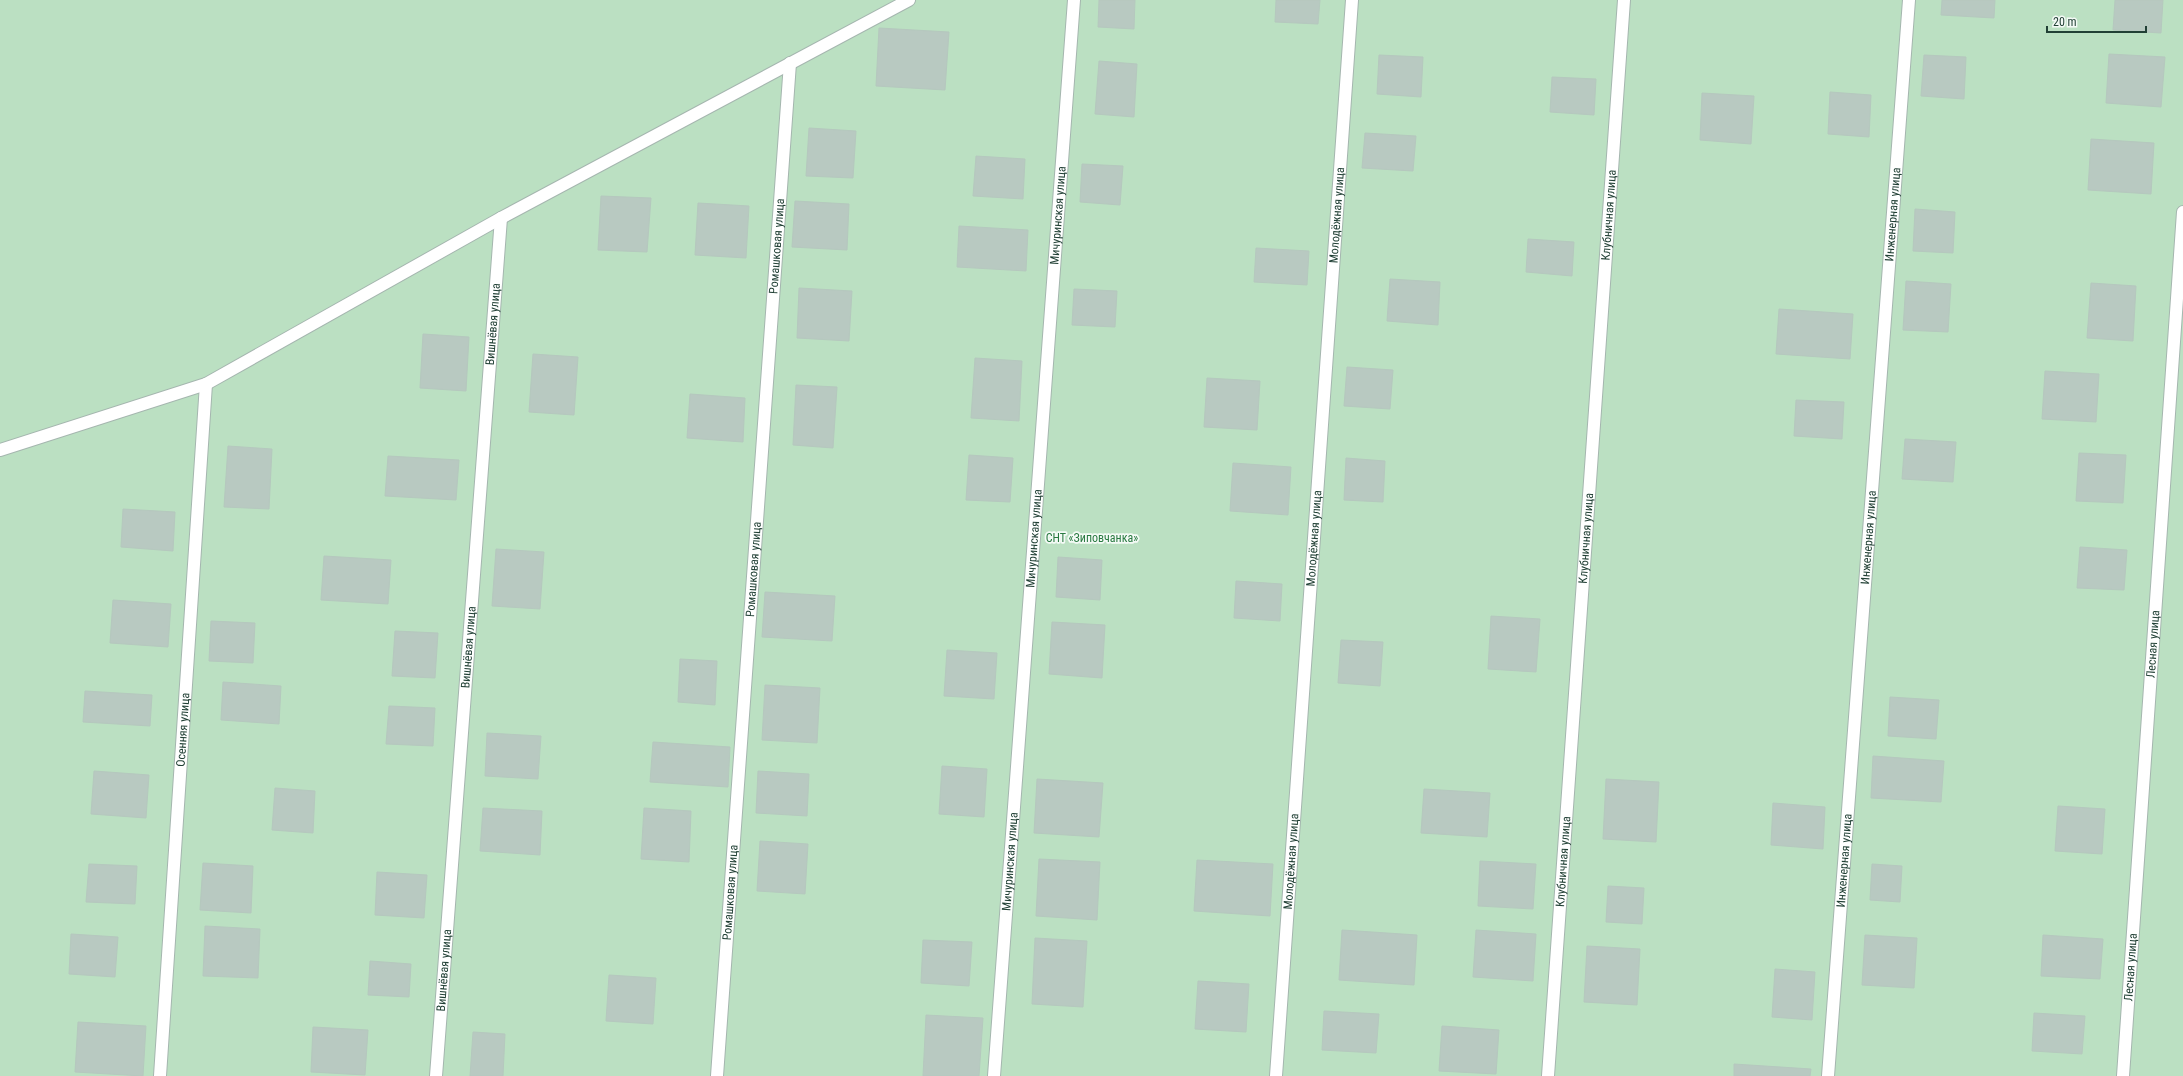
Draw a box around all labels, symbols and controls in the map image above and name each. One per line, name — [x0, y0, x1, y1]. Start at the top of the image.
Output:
scale bar — [2047, 8, 2146, 34]
text: 20 m — [2053, 15, 2077, 29]
street label: Мичуринская улица — [1047, 165, 1069, 265]
street label: Молодёжная улица — [1326, 166, 1347, 264]
street label: Инженерная улица — [1882, 167, 1903, 262]
street label: Клубничная улица — [1599, 169, 1619, 261]
street label: Ромашковая улица — [766, 198, 787, 294]
street label: Вишнёвая улица — [483, 282, 503, 366]
street label: Мичуринская улица — [1023, 488, 1045, 588]
street label: Молодёжная улица — [1304, 490, 1324, 587]
street label: Инженерная улица — [1858, 490, 1879, 585]
street label: Клубничная улица — [1576, 492, 1596, 584]
street label: Ромашковая улица — [743, 521, 764, 618]
park label: СНТ «Зиповчанка» — [1046, 531, 1138, 545]
street label: Вишнёвая улица — [458, 605, 479, 689]
street label: Лесная улица — [2144, 609, 2162, 678]
street label: Осенняя улица — [174, 692, 192, 767]
street label: Мичуринская улица — [999, 812, 1021, 911]
street label: Молодёжная улица — [1281, 813, 1302, 910]
street label: Инженерная улица — [1834, 813, 1855, 908]
street label: Клубничная улица — [1553, 815, 1573, 907]
street label: Ромашковая улица — [720, 844, 741, 941]
street label: Вишнёвая улица — [434, 928, 454, 1012]
street label: Лесная улица — [2121, 933, 2140, 1002]

